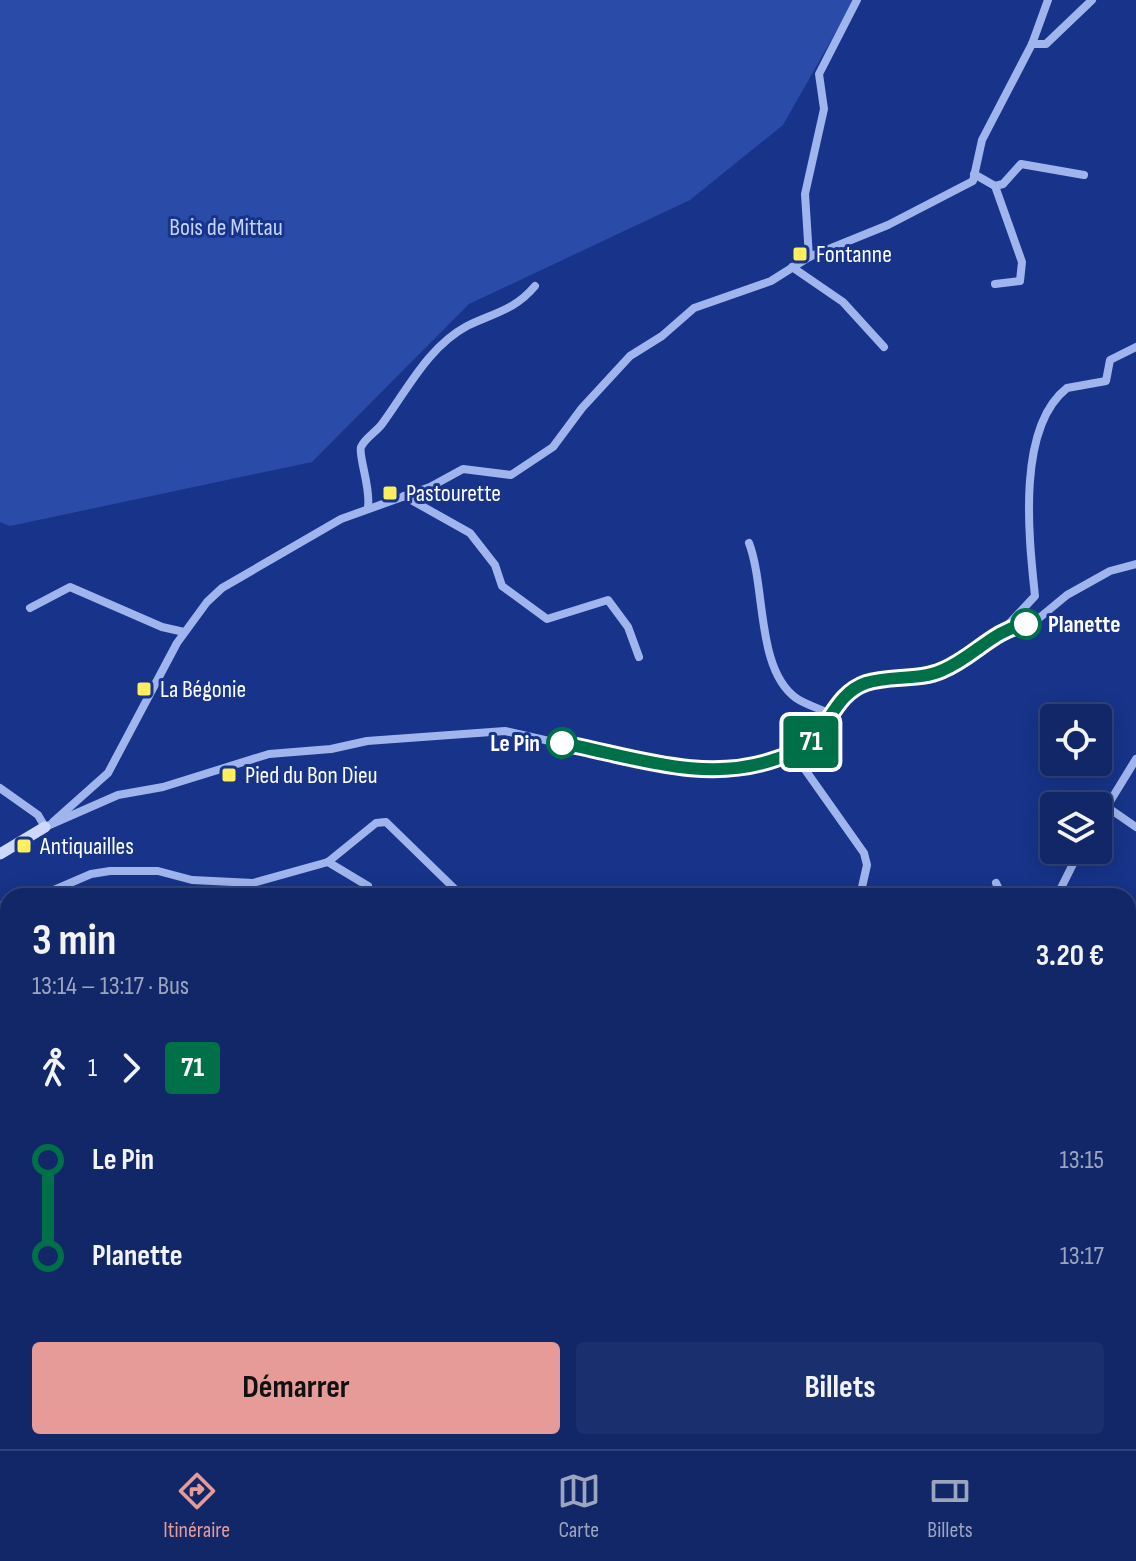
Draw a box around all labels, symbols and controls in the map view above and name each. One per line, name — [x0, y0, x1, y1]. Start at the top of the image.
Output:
park label: Bois de Mittau — [169, 213, 283, 242]
place label: Fontanne — [816, 240, 892, 269]
marker: Fontanne — [791, 245, 809, 263]
place label: Pastourette — [406, 479, 501, 508]
marker: Pastourette — [381, 484, 399, 502]
marker: Planette — [1011, 609, 1041, 639]
place label: Planette — [1048, 610, 1120, 639]
place label: La Bégonie — [160, 675, 246, 704]
marker: La Bégonie — [135, 680, 153, 698]
map controls — [1040, 704, 1112, 864]
button: locate — [1040, 704, 1112, 776]
line badge: 71 — [775, 716, 847, 768]
text: 71 — [799, 725, 823, 758]
marker: Le Pin — [547, 728, 577, 758]
place label: Le Pin — [490, 729, 540, 758]
place label: Pied du Bon Dieu — [245, 761, 378, 790]
marker: Pied du Bon Dieu — [220, 766, 238, 784]
button: layers — [1040, 792, 1112, 864]
place label: Antiquailles — [39, 832, 134, 861]
marker: Antiquailles — [15, 837, 33, 855]
text: 3 min — [32, 914, 116, 967]
text: 3.20 € — [1036, 938, 1104, 974]
text: 13:14 – 13:17 · Bus — [32, 971, 189, 1002]
icon: walk — [32, 1046, 76, 1090]
icon: forward — [109, 1046, 153, 1090]
text: 71 — [181, 1051, 204, 1084]
text: 1 — [88, 1053, 97, 1084]
text: Le Pin — [92, 1142, 154, 1178]
text: 13:15 — [1060, 1145, 1104, 1176]
text: Planette — [92, 1238, 183, 1274]
text: 13:17 — [1060, 1241, 1104, 1272]
button: Démarrer — [32, 1342, 560, 1434]
button: Billets — [576, 1342, 1104, 1434]
tab: Itinéraire — [163, 1469, 230, 1544]
tab: Carte — [557, 1469, 601, 1544]
tab: Billets — [927, 1469, 973, 1544]

